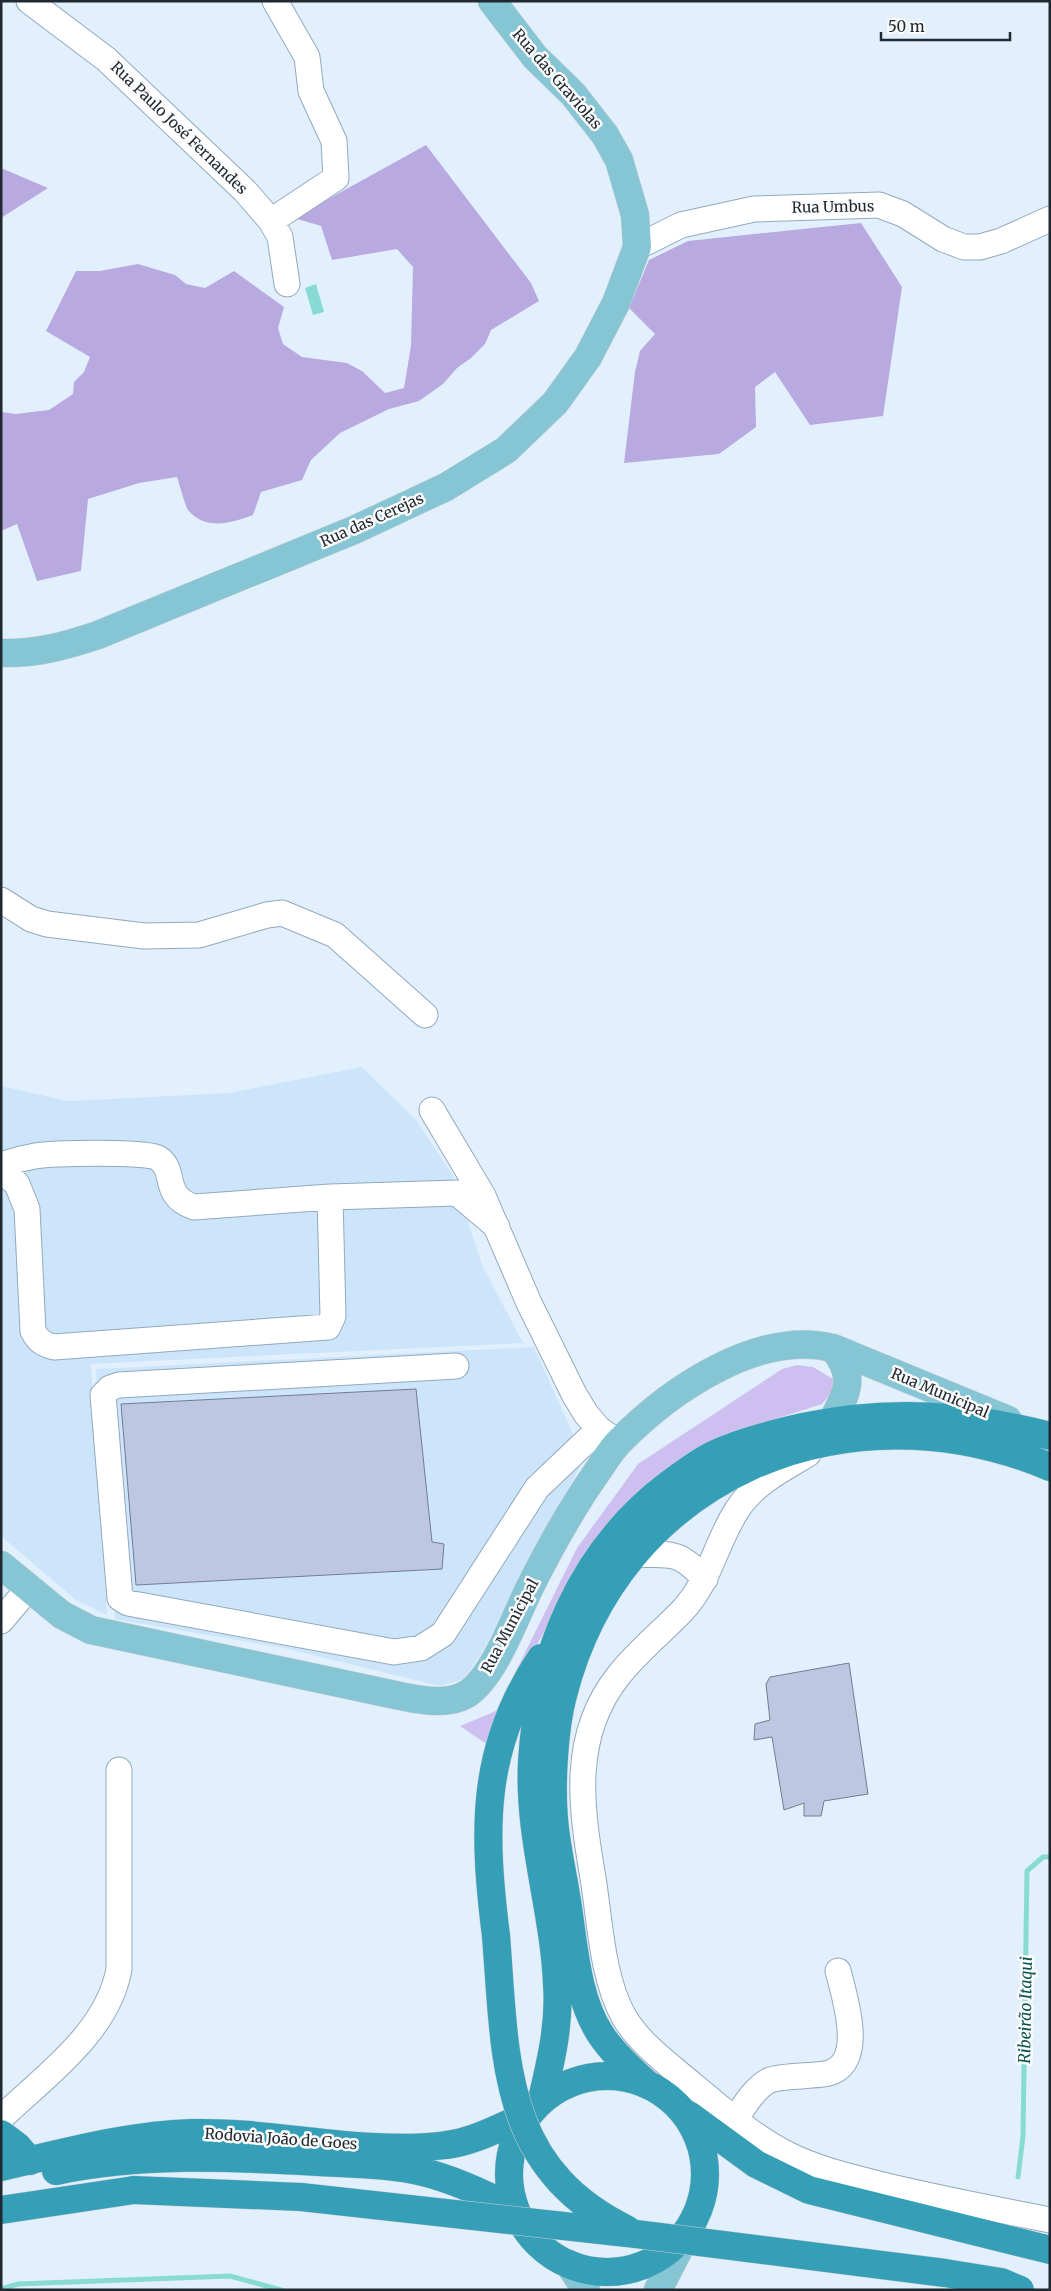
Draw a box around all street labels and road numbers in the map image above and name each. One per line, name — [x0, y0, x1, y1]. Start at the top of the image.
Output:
street label: Rua das Graviolas — [509, 25, 606, 133]
street label: Rua Paulo José Fernandes — [107, 57, 252, 198]
street label: Rua Umbus — [792, 196, 874, 217]
street label: Rua das Cerejas — [317, 488, 426, 551]
street label: Rua Municipal — [889, 1363, 992, 1422]
street label: Rua Municipal — [477, 1575, 543, 1676]
street label: Rodovia João de Goes — [204, 2124, 358, 2153]

